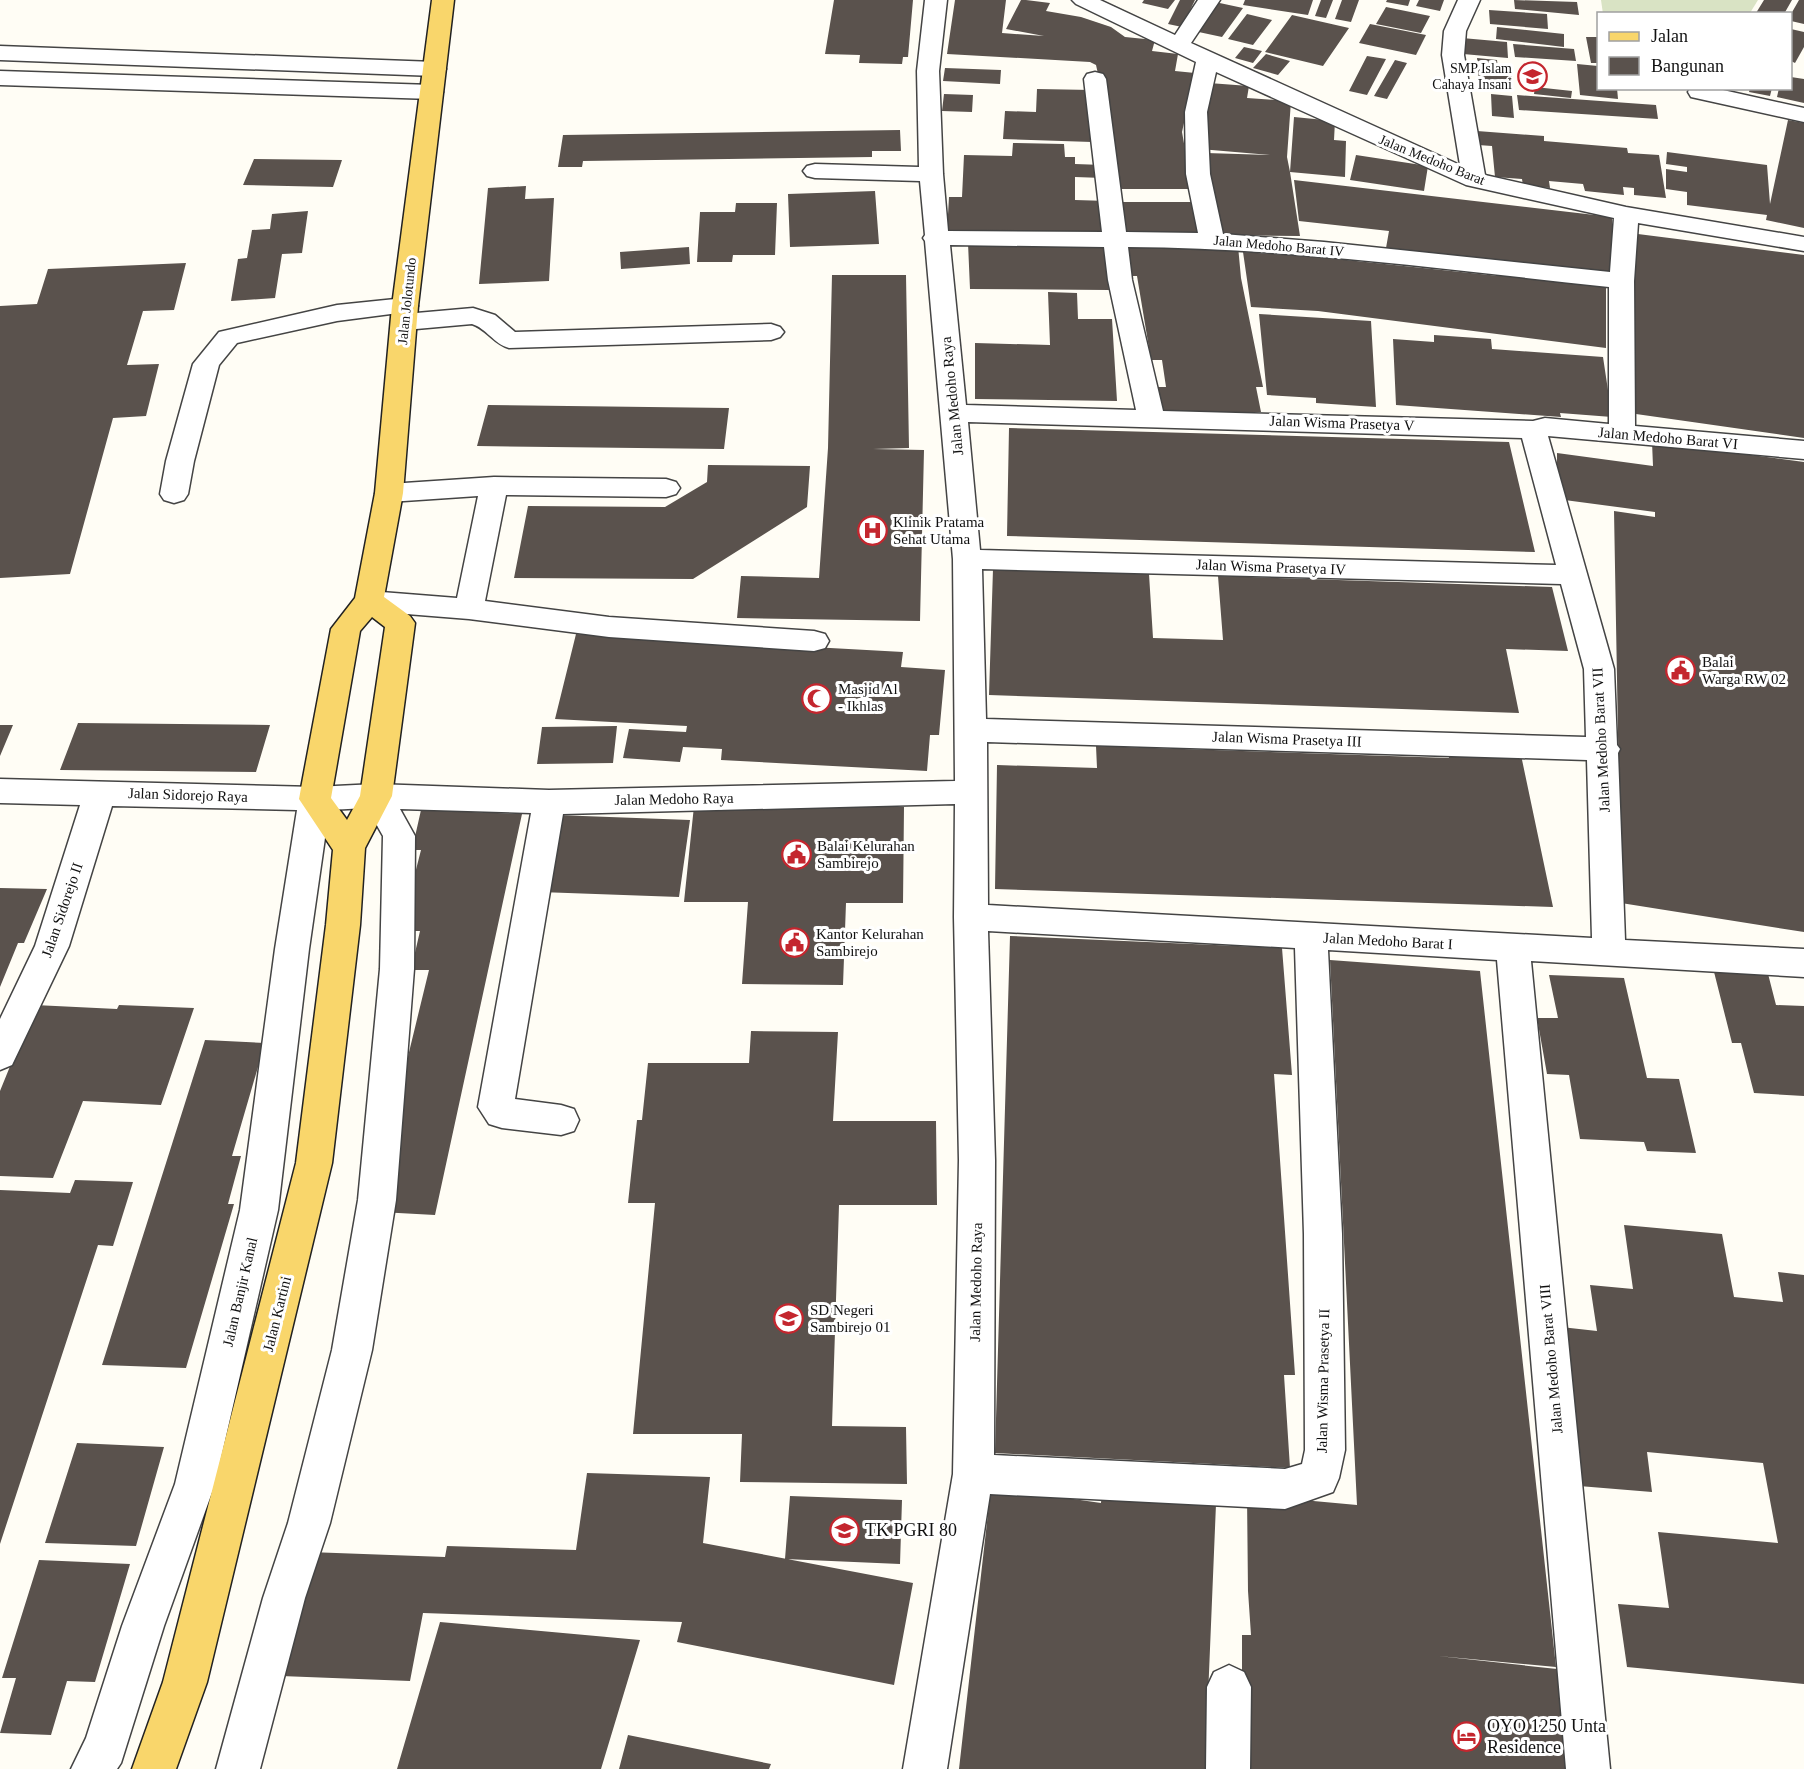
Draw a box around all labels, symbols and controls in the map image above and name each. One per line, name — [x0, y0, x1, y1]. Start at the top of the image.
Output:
legend — [1597, 12, 1792, 90]
text: Jalan — [1651, 26, 1688, 46]
text: Bangunan — [1651, 56, 1724, 76]
school or university icon: SMP Islam Cahaya Insani — [1517, 60, 1549, 92]
place label: SMP Islam Cahaya Insani — [1432, 61, 1512, 92]
street label: Jalan Medoho Barat — [1377, 132, 1487, 188]
street label: Jalan Medoho Barat IV — [1213, 233, 1345, 259]
street label: Jalan Jolotundo — [395, 257, 419, 345]
street label: Jalan Medoho Raya — [938, 336, 966, 456]
street label: Jalan Wisma Prasetya V — [1269, 412, 1415, 434]
street label: Jalan Medoho Barat VI — [1598, 424, 1738, 452]
place label: Klinik Pratama Sehat Utama — [893, 514, 985, 547]
hospital icon: Klinik Pratama Sehat Utama — [856, 515, 888, 547]
street label: Jalan Wisma Prasetya IV — [1196, 556, 1347, 578]
place label: Balai Warga RW 02 — [1702, 654, 1786, 687]
public building icon: Balai Warga RW 02 — [1665, 655, 1697, 687]
street label: Jalan Medoho Barat VII — [1589, 667, 1613, 813]
place label: Masjid Al - Ikhlas — [838, 681, 898, 714]
mosque icon: Masjid Al - Ikhlas — [801, 682, 833, 714]
street label: Jalan Wisma Prasetya III — [1212, 728, 1362, 750]
street label: Jalan Sidorejo Raya — [128, 785, 249, 805]
street label: Jalan Medoho Raya — [614, 790, 734, 808]
place label: Balai Kelurahan Sambirejo — [817, 838, 915, 871]
public building icon: Balai Kelurahan Sambirejo — [780, 839, 812, 871]
street label: Jalan Sidorejo II — [38, 861, 86, 959]
place label: Kantor Kelurahan Sambirejo — [816, 926, 924, 959]
public building icon: Kantor Kelurahan Sambirejo — [779, 927, 811, 959]
street label: Jalan Medoho Barat I — [1323, 930, 1453, 952]
street label: Jalan Medoho Raya — [967, 1222, 985, 1342]
street label: Jalan Banjir Kanal — [220, 1236, 260, 1348]
street label: Jalan Kartini — [260, 1275, 294, 1353]
street label: Jalan Medoho Barat VIII — [1536, 1284, 1566, 1434]
place label: SD Negeri Sambirejo 01 — [810, 1302, 890, 1335]
school or university icon: SD Negeri Sambirejo 01 — [773, 1303, 805, 1335]
street label: Jalan Wisma Prasetya II — [1314, 1309, 1332, 1453]
school or university icon: TK PGRI 80 — [828, 1514, 860, 1546]
place label: TK PGRI 80 — [865, 1520, 957, 1540]
place label: OYO 1250 Unta Residence — [1487, 1716, 1606, 1757]
hotel icon: OYO 1250 Unta Residence — [1450, 1720, 1482, 1752]

